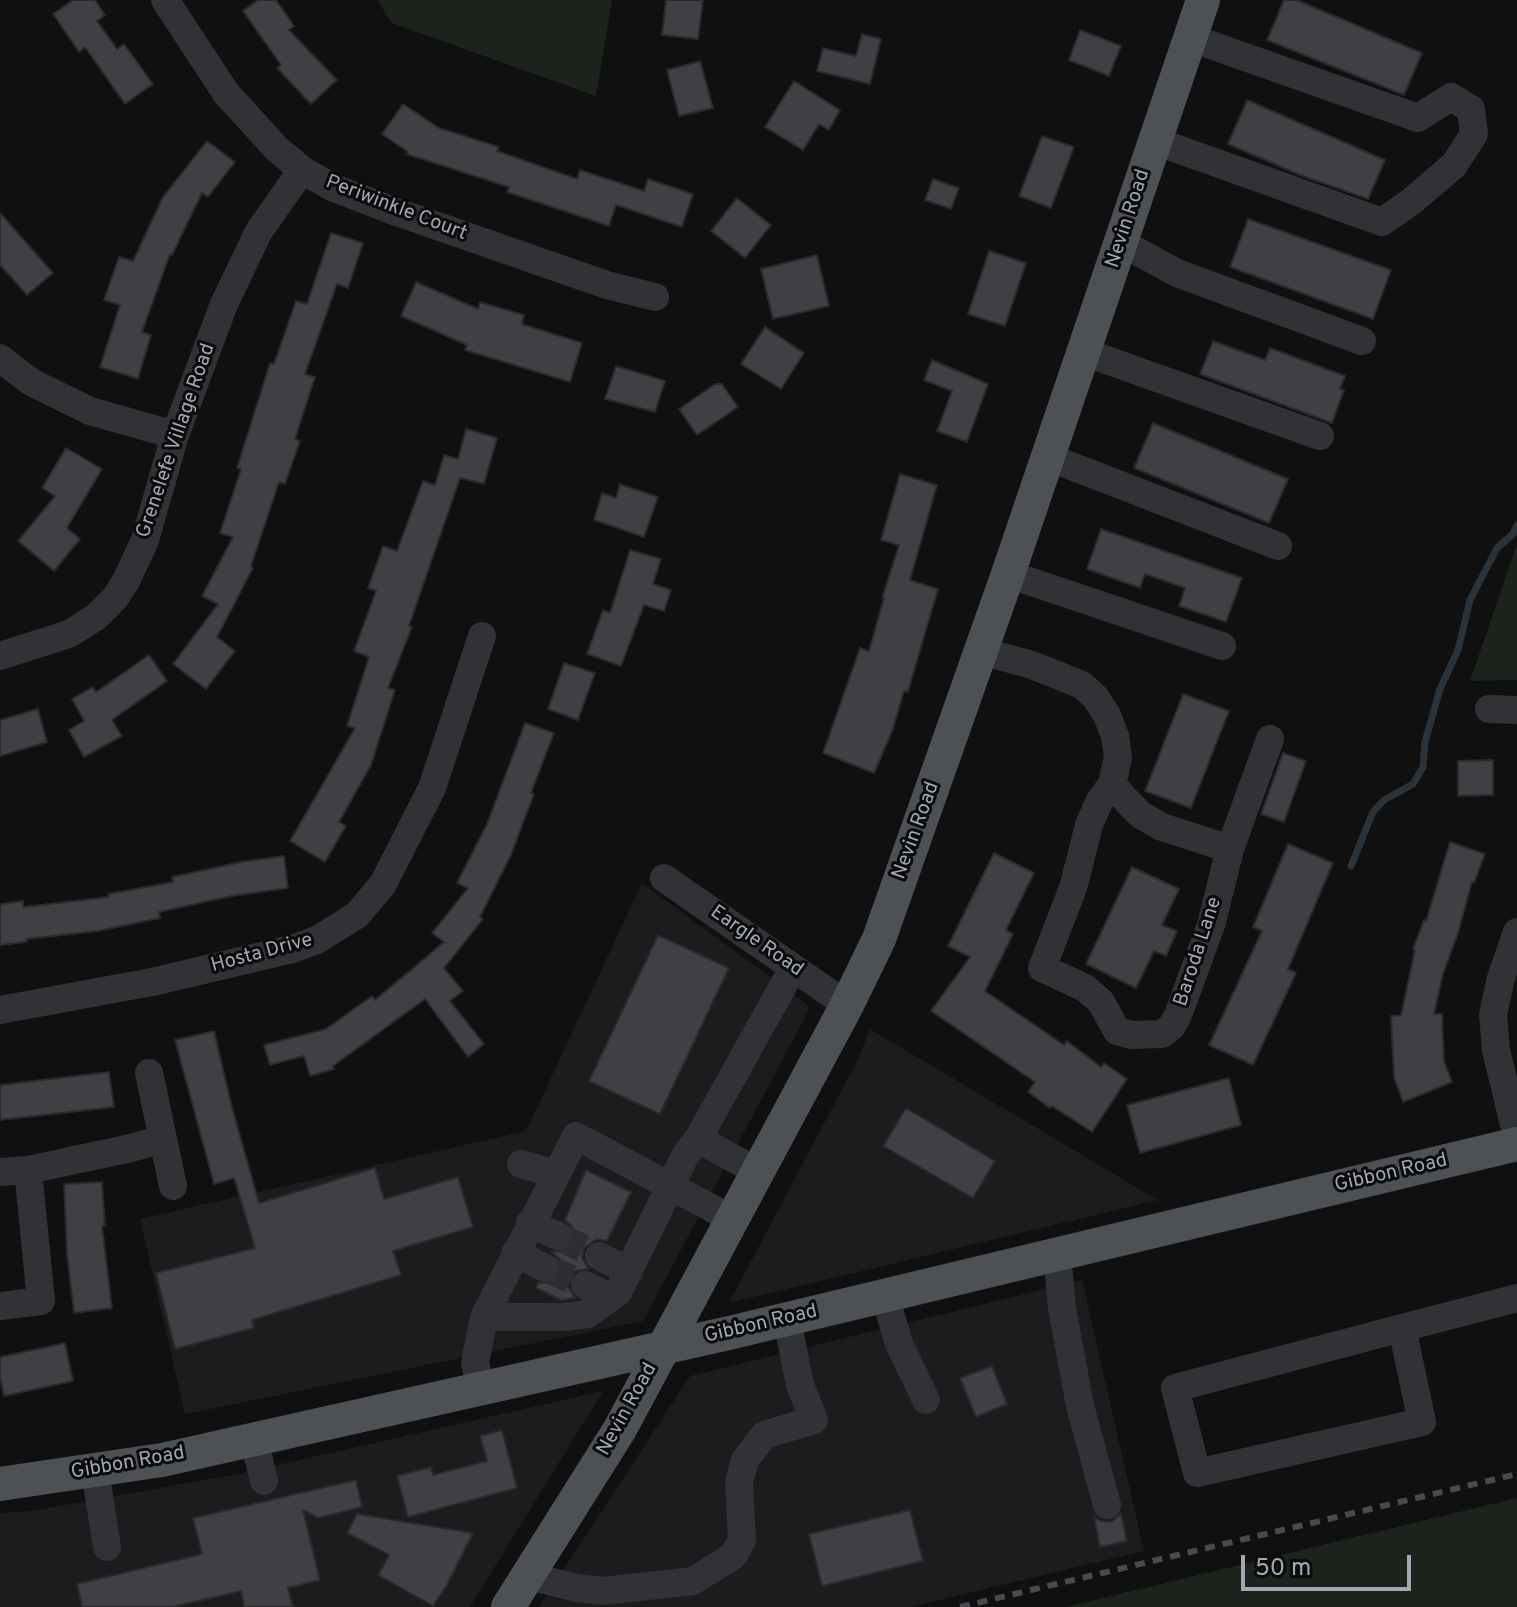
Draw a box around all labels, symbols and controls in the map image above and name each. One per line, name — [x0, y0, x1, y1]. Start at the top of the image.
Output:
street label: Nevin Road — [1102, 167, 1156, 271]
street label: Periwinkle Court — [322, 171, 470, 247]
street label: Grenelefe Village Road — [132, 341, 222, 541]
street label: Nevin Road — [888, 779, 946, 883]
street label: Baroda Lane — [1170, 894, 1228, 1010]
street label: Eargle Road — [705, 901, 807, 983]
street label: Hosta Drive — [209, 929, 315, 979]
street label: Gibbon Road — [1332, 1149, 1450, 1199]
street label: Gibbon Road — [702, 1300, 820, 1350]
street label: Nevin Road — [593, 1360, 663, 1460]
street label: Gibbon Road — [69, 1442, 187, 1486]
scale bar — [1245, 1539, 1415, 1589]
text: 50 m — [1255, 1554, 1311, 1584]

